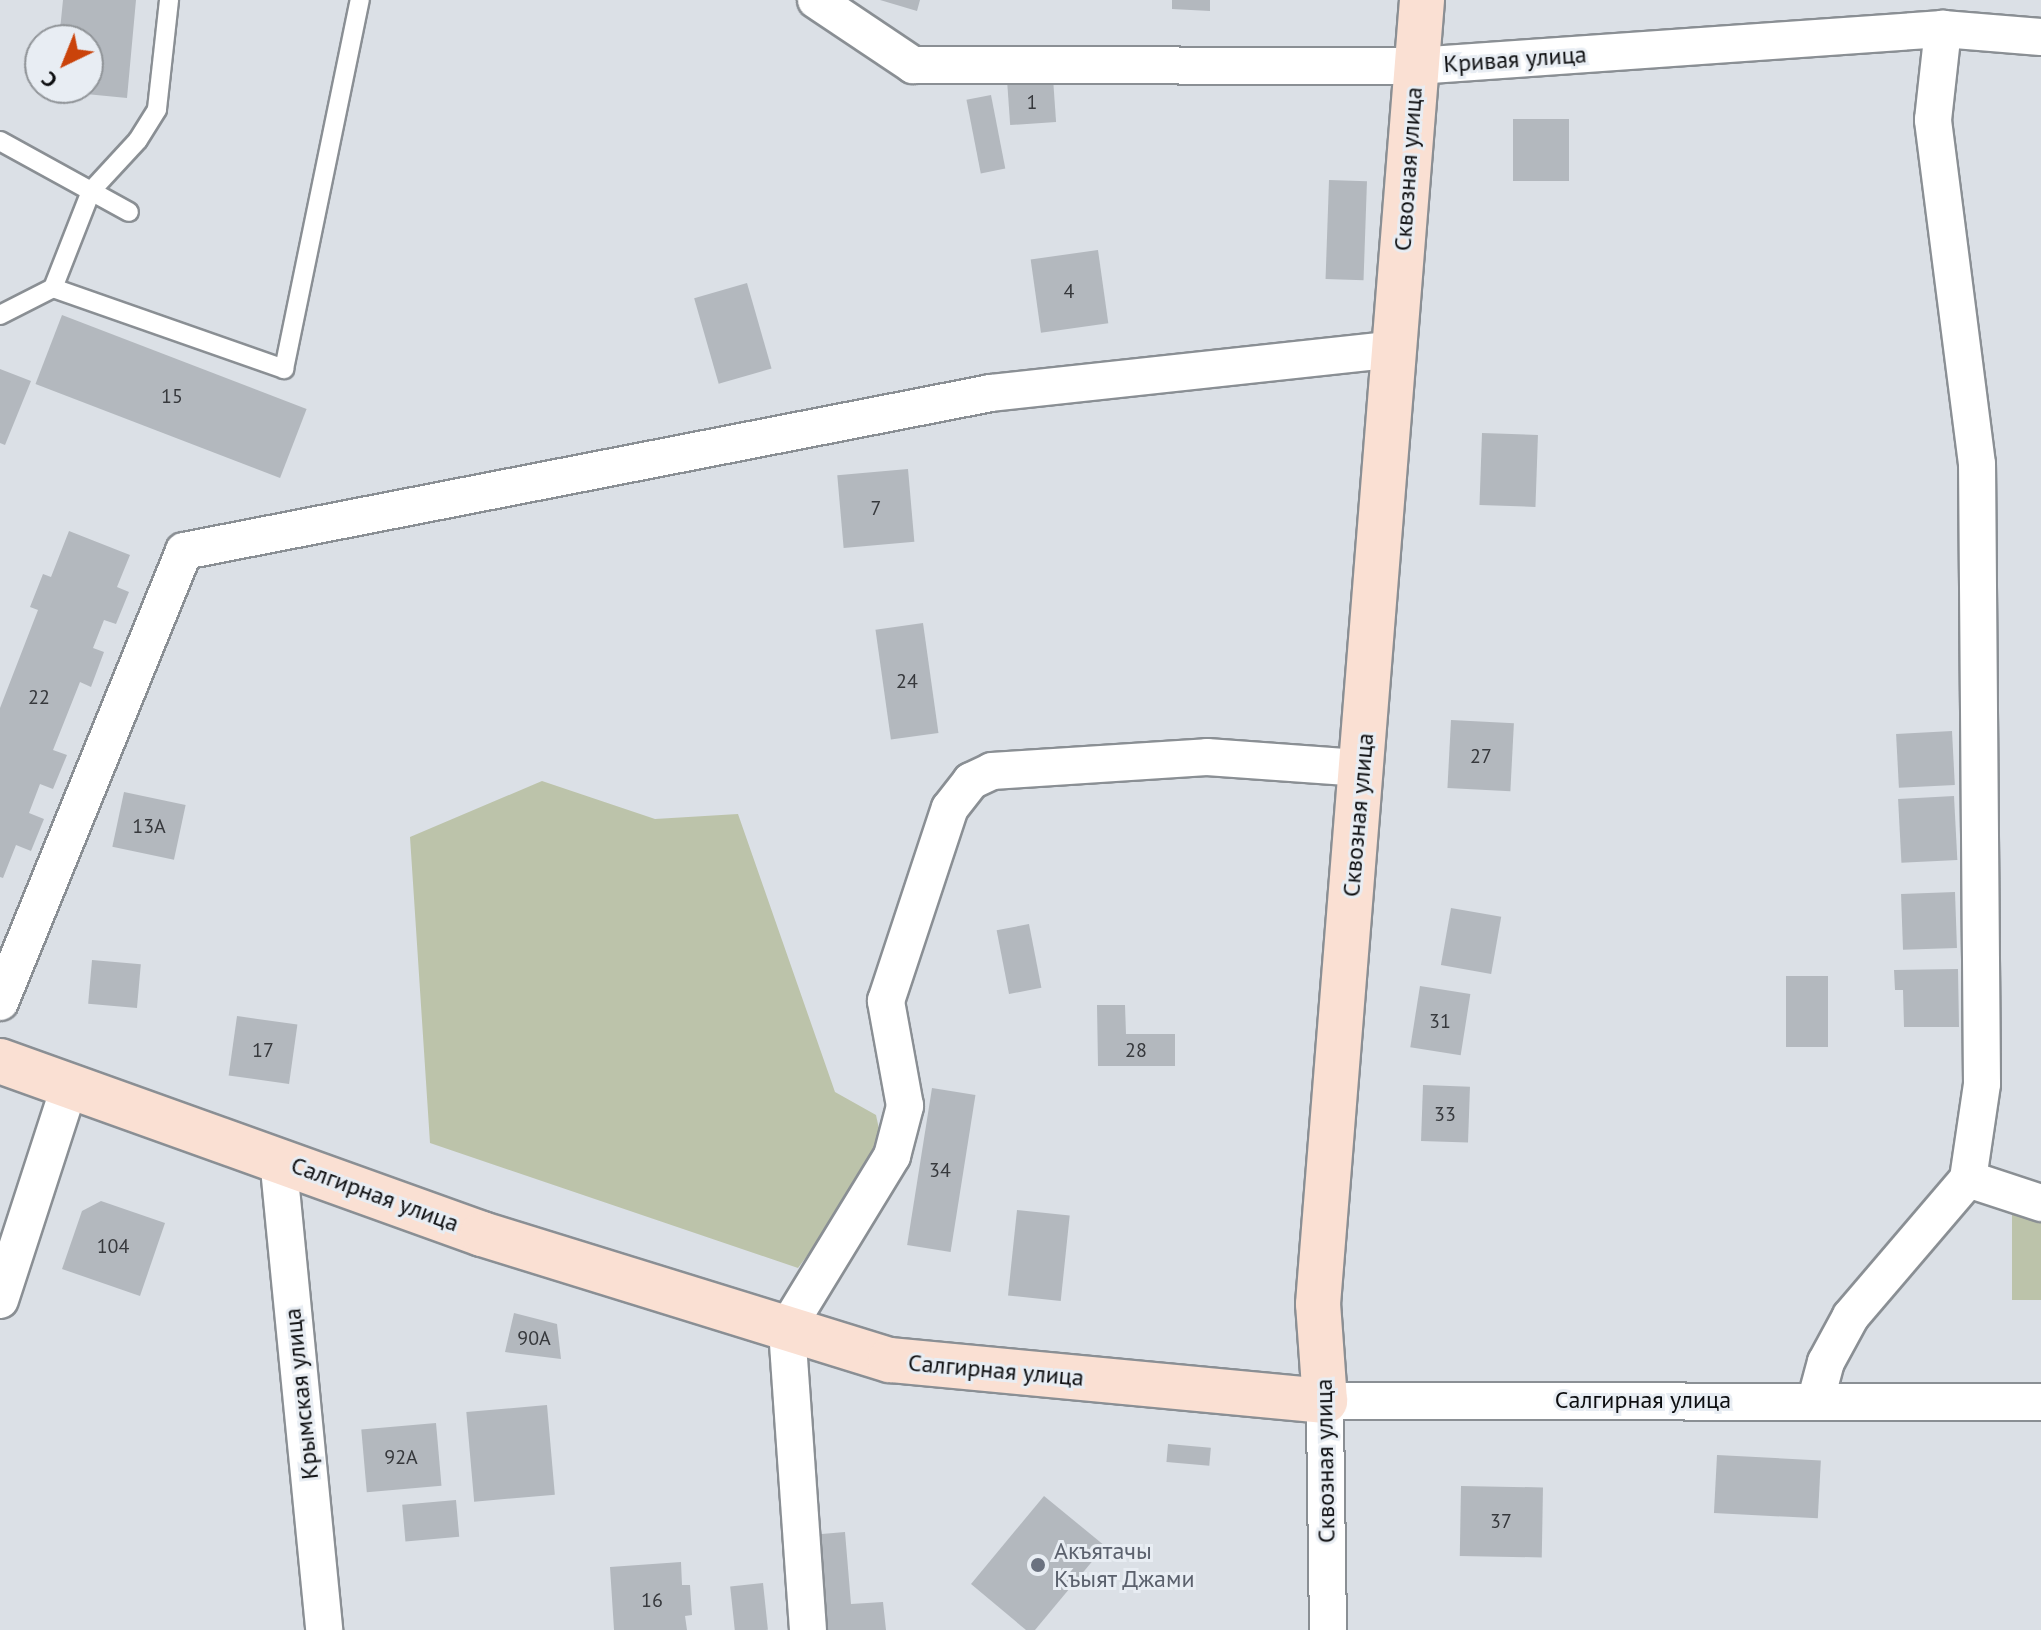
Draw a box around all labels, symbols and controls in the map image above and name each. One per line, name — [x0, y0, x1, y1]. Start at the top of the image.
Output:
north arrow — [24, 24, 104, 104]
street label: Кривая улица — [1442, 40, 1588, 78]
text: С — [35, 66, 63, 95]
street label: Сквозная улица — [1388, 86, 1428, 252]
house number: 1 — [1027, 90, 1037, 114]
house number: 4 — [1064, 279, 1074, 303]
house number: 15 — [161, 384, 183, 408]
house number: 7 — [871, 496, 881, 520]
house number: 24 — [896, 669, 918, 693]
house number: 22 — [28, 685, 50, 709]
street label: Сквозная улица — [1336, 732, 1380, 898]
house number: 27 — [1470, 744, 1492, 768]
house number: 13А — [132, 814, 166, 838]
house number: 31 — [1429, 1009, 1451, 1033]
house number: 17 — [252, 1038, 274, 1062]
house number: 28 — [1125, 1038, 1147, 1062]
house number: 33 — [1434, 1102, 1456, 1126]
street label: Салгирная улица — [287, 1150, 463, 1238]
house number: 34 — [929, 1158, 951, 1182]
house number: 104 — [97, 1234, 129, 1258]
street label: Крымская улица — [278, 1307, 324, 1481]
house number: 90А — [517, 1326, 551, 1350]
street label: Салгирная улица — [907, 1348, 1085, 1392]
street label: Сквозная улица — [1309, 1379, 1341, 1543]
street label: Салгирная улица — [1555, 1386, 1731, 1414]
house number: 92А — [384, 1445, 418, 1469]
house number: 37 — [1490, 1509, 1512, 1533]
place label: Акъятачы Къыят Джами — [1054, 1537, 1196, 1593]
marker: Акъятачы Къыят Джами — [1029, 1556, 1047, 1574]
house number: 16 — [641, 1588, 663, 1612]

